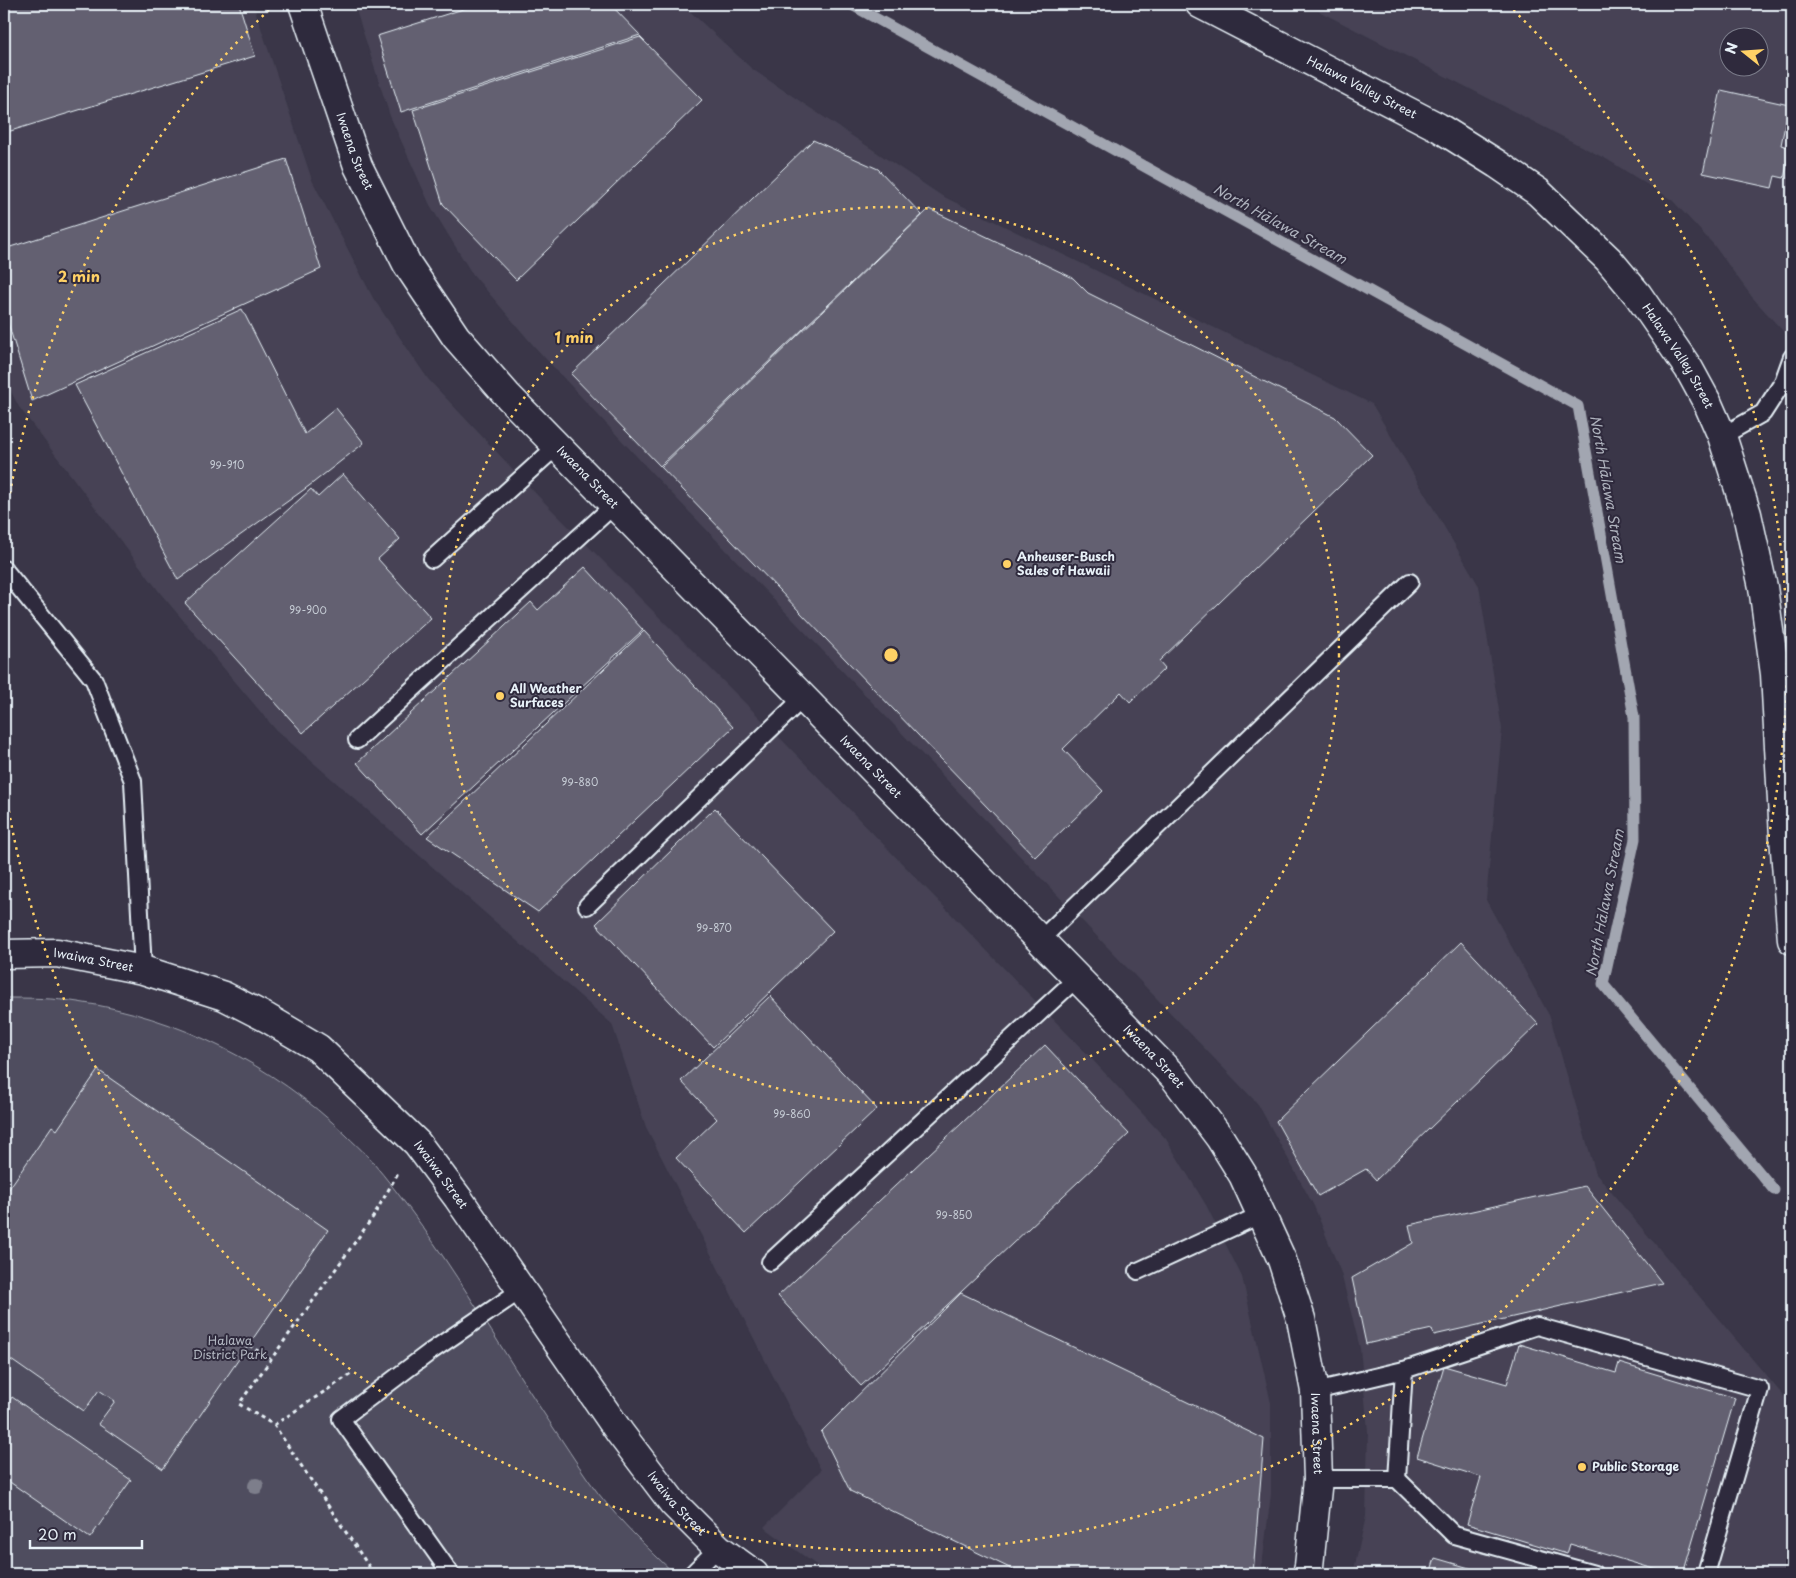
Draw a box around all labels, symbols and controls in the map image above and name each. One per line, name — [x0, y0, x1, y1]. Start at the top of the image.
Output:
north arrow — [1718, 28, 1768, 78]
text: N — [1719, 40, 1743, 56]
street label: Halawa Valley Street — [1304, 51, 1420, 123]
street label: Iwaena Street — [332, 110, 379, 193]
water label: North Hālawa Stream — [1210, 178, 1351, 269]
text: 2 min — [58, 264, 100, 287]
street label: Halawa Valley Street — [1638, 299, 1719, 411]
text: 1 min — [555, 325, 593, 348]
water label: North Hālawa Stream — [1585, 413, 1632, 565]
street label: Iwaena Street — [553, 441, 623, 512]
house number: 99-910 — [210, 457, 244, 472]
place label: Anheuser-Busch Sales of Hawaii — [1017, 547, 1115, 579]
marker: Anheuser-Busch Sales of Hawaii — [1001, 558, 1013, 570]
house number: 99-900 — [289, 602, 327, 617]
centre of rings — [882, 646, 900, 664]
place label: All Weather Surfaces — [509, 679, 583, 711]
marker: All Weather Surfaces — [494, 690, 506, 702]
street label: Iwaena Street — [836, 731, 907, 802]
house number: 99-880 — [562, 774, 598, 789]
water label: North Hālawa Stream — [1580, 827, 1629, 978]
house number: 99-870 — [696, 920, 732, 935]
street label: Iwaiwa Street — [53, 943, 135, 976]
street label: Iwaena Street — [1120, 1020, 1189, 1092]
house number: 99-860 — [773, 1106, 811, 1121]
street label: Iwaiwa Street — [410, 1136, 473, 1212]
house number: 99-850 — [936, 1207, 972, 1222]
park label: Halawa District Park — [193, 1331, 267, 1363]
street label: Iwaena Street — [1307, 1392, 1328, 1475]
place label: Public Storage — [1592, 1457, 1679, 1475]
marker: Public Storage — [1576, 1461, 1588, 1473]
street label: Iwaiwa Street — [644, 1467, 711, 1539]
scale bar — [30, 1518, 142, 1550]
text: 20 m — [38, 1522, 77, 1545]

